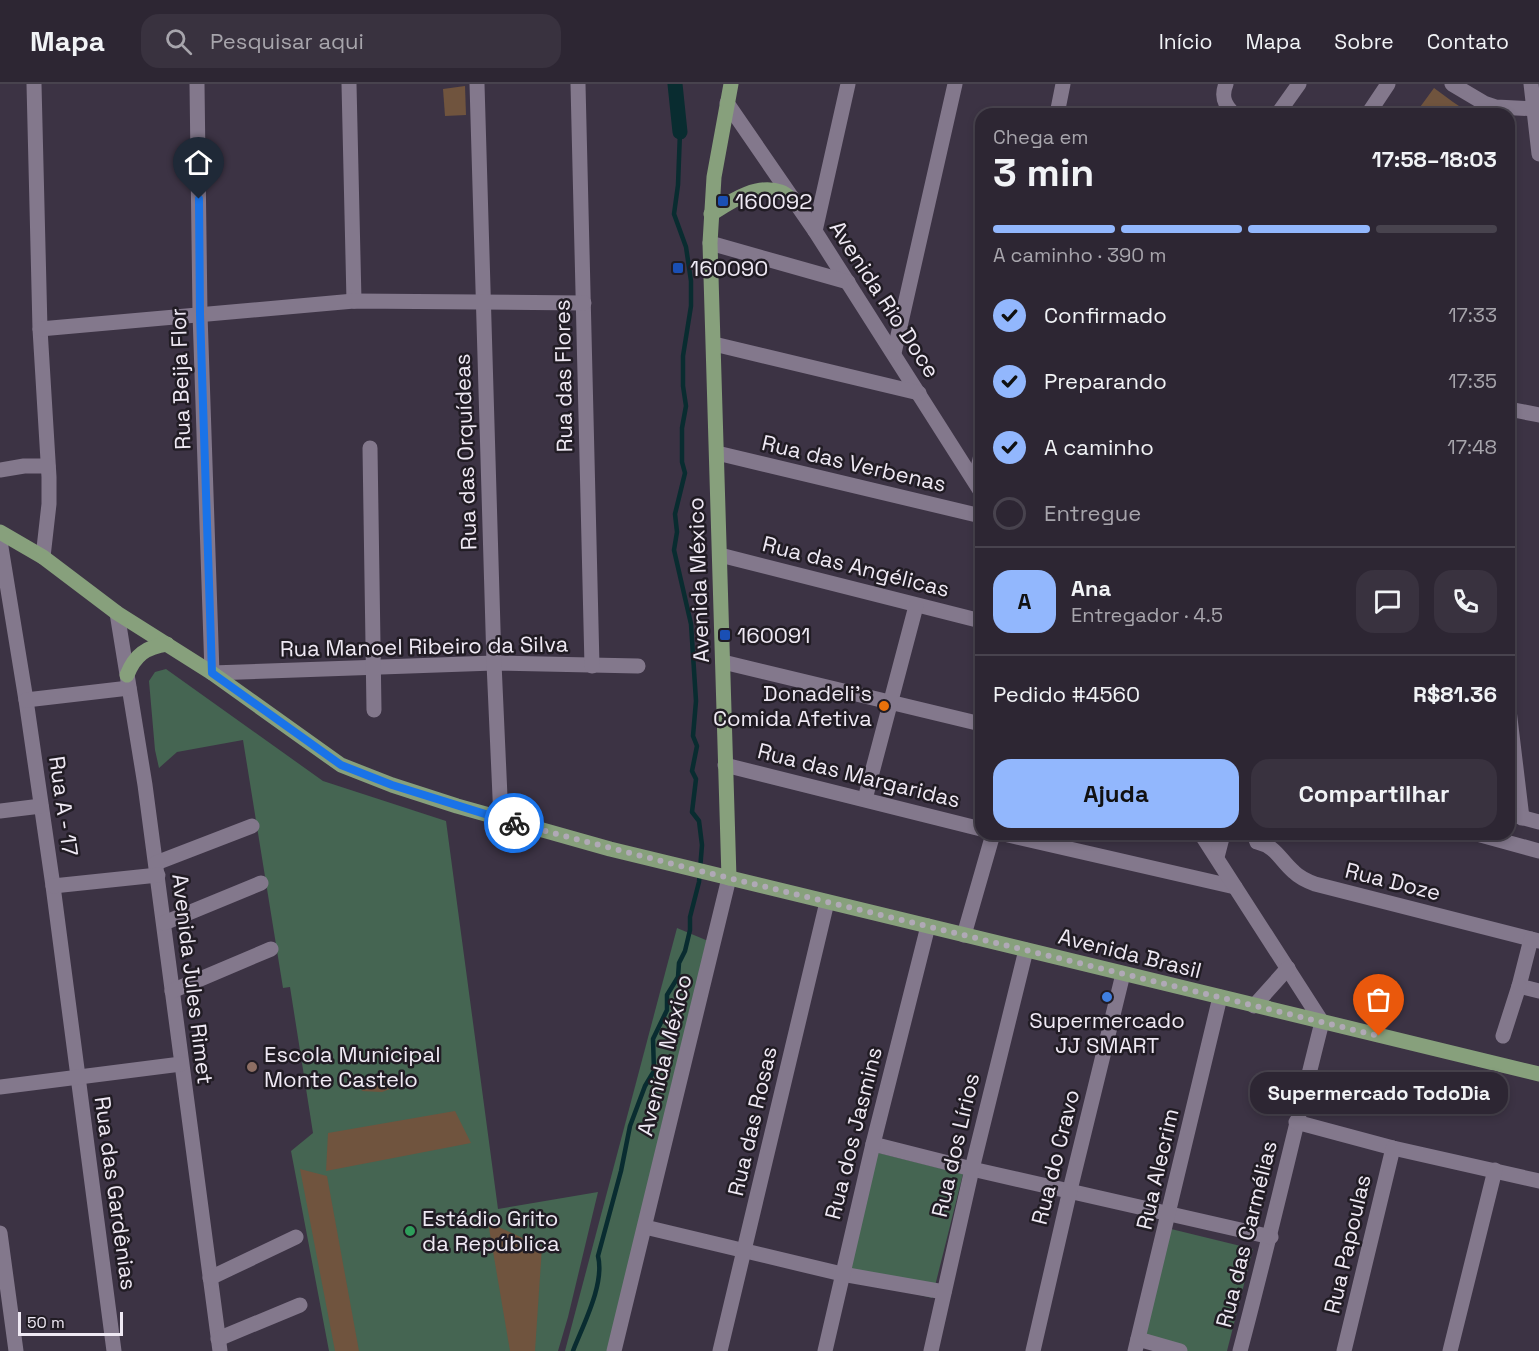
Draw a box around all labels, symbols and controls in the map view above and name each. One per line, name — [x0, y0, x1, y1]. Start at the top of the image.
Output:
search box — [141, 14, 561, 68]
text: Mapa — [30, 23, 105, 59]
icon: search — [162, 25, 195, 58]
text: Pesquisar aqui — [210, 27, 364, 55]
text: Início — [1159, 28, 1212, 55]
text: Mapa — [1245, 28, 1301, 55]
text: Sobre — [1334, 28, 1394, 55]
text: Contato — [1427, 28, 1509, 55]
text: Chega em — [993, 124, 1088, 150]
pin — [173, 137, 224, 199]
text: 17:58–18:03 — [1372, 145, 1497, 173]
icon: home — [182, 146, 215, 179]
text: 3 min — [993, 148, 1094, 197]
place label: 160092 — [735, 187, 813, 215]
marker: 160092 — [716, 194, 730, 208]
street label: Avenida Rio Doce — [824, 215, 946, 383]
text: A caminho · 390 m — [993, 242, 1166, 268]
place label: 160090 — [690, 254, 768, 282]
marker: 160090 — [671, 261, 685, 275]
street label: Rua das Flores — [548, 299, 578, 453]
icon: check — [993, 299, 1026, 332]
text: Confirmado — [1044, 301, 1167, 329]
text: 17:33 — [1448, 302, 1497, 328]
street label: Rua Beija Flor — [164, 308, 196, 450]
street label: Rua das Orquídeas — [448, 353, 482, 551]
icon: check — [993, 365, 1026, 398]
text: Preparando — [1044, 367, 1167, 395]
text: 17:35 — [1448, 368, 1497, 394]
street label: Rua das Verbenas — [759, 428, 949, 498]
icon: check — [993, 431, 1026, 464]
text: A caminho — [1044, 433, 1154, 461]
text: 17:48 — [1447, 434, 1497, 460]
street label: Avenida México — [681, 497, 715, 663]
text: Entregue — [1044, 499, 1141, 527]
street label: Rua das Angélicas — [760, 529, 952, 603]
button: chat — [1356, 570, 1419, 633]
button: phone — [1434, 570, 1497, 633]
text: Ana — [1071, 574, 1111, 602]
text: A — [1018, 587, 1031, 615]
text: Entregador · 4.5 — [1071, 602, 1223, 628]
place label: 160091 — [737, 621, 811, 649]
marker: 160091 — [718, 628, 732, 642]
street label: Rua Manoel Ribeiro da Silva — [280, 629, 569, 663]
place label: Donadeli's Comida Afetiva — [713, 679, 872, 732]
text: Pedido #4560 — [993, 680, 1140, 708]
text: R$81.36 — [1413, 680, 1497, 708]
marker: Donadeli's Comida Afetiva — [877, 699, 891, 713]
street label: Rua das Margaridas — [755, 736, 963, 814]
street label: Rua A - 17 — [43, 754, 85, 858]
button: Ajuda — [993, 759, 1239, 828]
button: Compartilhar — [1251, 759, 1497, 828]
courier — [484, 793, 544, 853]
icon: bike — [498, 807, 531, 840]
street label: Rua Doze — [1342, 856, 1444, 906]
street label: Avenida Jules Rimet — [166, 872, 220, 1086]
street label: Avenida Brasil — [1055, 922, 1205, 984]
street label: Avenida México — [630, 971, 698, 1139]
pin — [1353, 974, 1404, 1036]
icon: bag — [1362, 983, 1395, 1016]
marker: Supermercado JJ SMART — [1100, 990, 1114, 1004]
place label: Supermercado JJ SMART — [1029, 1006, 1185, 1059]
place label: Escola Municipal Monte Castelo — [264, 1040, 441, 1093]
street label: Rua das Rosas — [721, 1043, 783, 1199]
street label: Rua dos Jasmins — [818, 1044, 888, 1222]
marker: Escola Municipal Monte Castelo — [245, 1060, 259, 1074]
street label: Rua dos Lírios — [925, 1070, 985, 1220]
callout: Supermercado TodoDia — [1250, 1072, 1508, 1114]
text: Supermercado TodoDia — [1268, 1080, 1490, 1106]
street label: Rua do Cravo — [1025, 1087, 1085, 1227]
street label: Rua das Gardênias — [89, 1095, 143, 1291]
street label: Rua Alecrim — [1129, 1106, 1185, 1232]
street label: Rua das Carmélias — [1209, 1138, 1283, 1330]
street label: Rua Papoulas — [1317, 1172, 1377, 1316]
place label: Estádio Grito da República — [422, 1204, 560, 1257]
marker: Estádio Grito da República — [403, 1224, 417, 1238]
scale bar — [18, 1309, 123, 1336]
text: 50 m — [27, 1312, 65, 1333]

